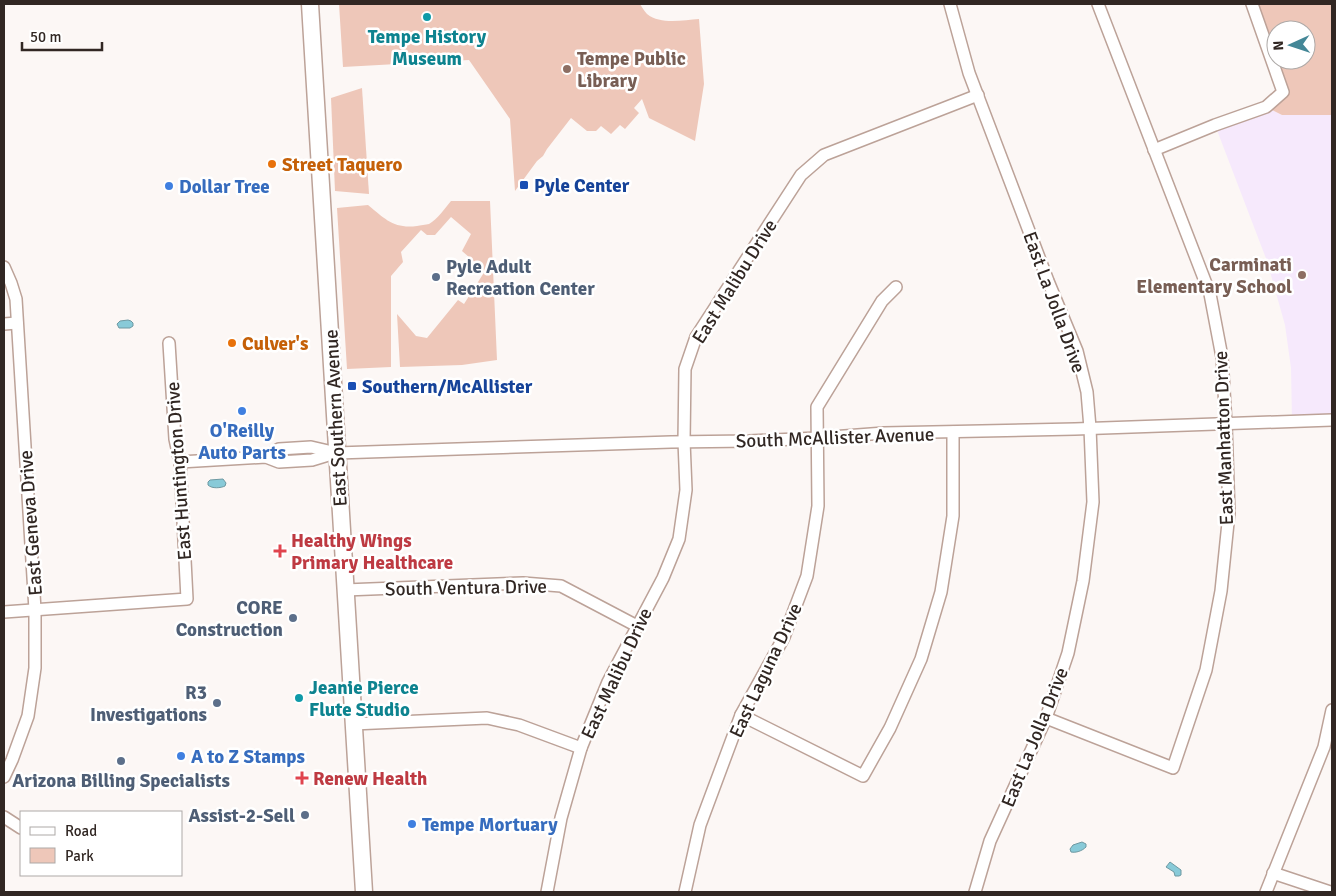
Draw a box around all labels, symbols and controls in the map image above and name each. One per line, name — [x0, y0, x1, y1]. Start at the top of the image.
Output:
marker: Tempe History Museum — [421, 11, 433, 23]
scale bar — [22, 20, 102, 52]
north arrow — [1266, 20, 1316, 70]
place label: Tempe History Museum — [368, 25, 487, 71]
text: 50 m — [30, 28, 61, 46]
text: N — [1270, 40, 1287, 51]
place label: Tempe Public Library — [577, 47, 686, 93]
marker: Tempe Public Library — [561, 63, 573, 75]
place label: Street Taquero — [282, 153, 402, 177]
marker: Street Taquero — [266, 158, 278, 170]
place label: Pyle Center — [534, 174, 630, 198]
place label: Dollar Tree — [179, 175, 270, 199]
marker: Pyle Center — [518, 179, 530, 191]
marker: Dollar Tree — [163, 180, 175, 192]
street label: East Malibu Drive — [687, 215, 783, 348]
street label: East La Jolla Drive — [1017, 228, 1091, 376]
place label: Carminati Elementary School — [1136, 253, 1292, 299]
place label: Pyle Adult Recreation Center — [446, 255, 595, 301]
marker: Carminati Elementary School — [1296, 269, 1308, 281]
marker: Pyle Adult Recreation Center — [430, 271, 442, 283]
street label: East Southern Avenue — [319, 329, 353, 507]
place label: Culver's — [242, 332, 308, 356]
marker: Culver's — [226, 337, 238, 349]
street label: East Manhatton Drive — [1209, 350, 1239, 526]
place label: Southern/McAllister — [362, 375, 533, 399]
marker: Southern/McAllister — [346, 380, 358, 392]
street label: East Huntington Drive — [161, 381, 197, 561]
marker: O'Reilly Auto Parts — [236, 405, 248, 417]
place label: O'Reilly Auto Parts — [198, 419, 286, 465]
street label: South McAllister Avenue — [735, 423, 935, 453]
street label: East Geneva Drive — [14, 449, 48, 596]
place label: Healthy Wings Primary Healthcare — [291, 529, 453, 575]
marker: Healthy Wings Primary Healthcare — [273, 544, 287, 558]
street label: South Ventura Drive — [385, 575, 547, 601]
place label: CORE Construction — [176, 596, 283, 642]
street label: East Laguna Drive — [724, 599, 808, 742]
street label: East Malibu Drive — [576, 604, 658, 743]
marker: CORE Construction — [287, 612, 299, 624]
street label: East La Jolla Drive — [996, 664, 1074, 811]
place label: Jeanie Pierce Flute Studio — [309, 676, 419, 722]
place label: R3 Investigations — [90, 681, 207, 727]
marker: Jeanie Pierce Flute Studio — [293, 692, 305, 704]
marker: R3 Investigations — [211, 697, 223, 709]
place label: A to Z Stamps — [191, 745, 305, 769]
marker: A to Z Stamps — [175, 750, 187, 762]
marker: Arizona Billing Specialists — [115, 755, 127, 767]
place label: Renew Health — [313, 767, 427, 791]
place label: Arizona Billing Specialists — [12, 769, 230, 793]
marker: Renew Health — [295, 771, 309, 785]
place label: Assist-2-Sell — [188, 804, 295, 828]
marker: Assist-2-Sell — [299, 809, 311, 821]
legend — [20, 811, 182, 876]
place label: Tempe Mortuary — [422, 813, 558, 837]
marker: Tempe Mortuary — [406, 818, 418, 830]
text: Road — [65, 822, 97, 840]
text: Park — [65, 847, 94, 865]

